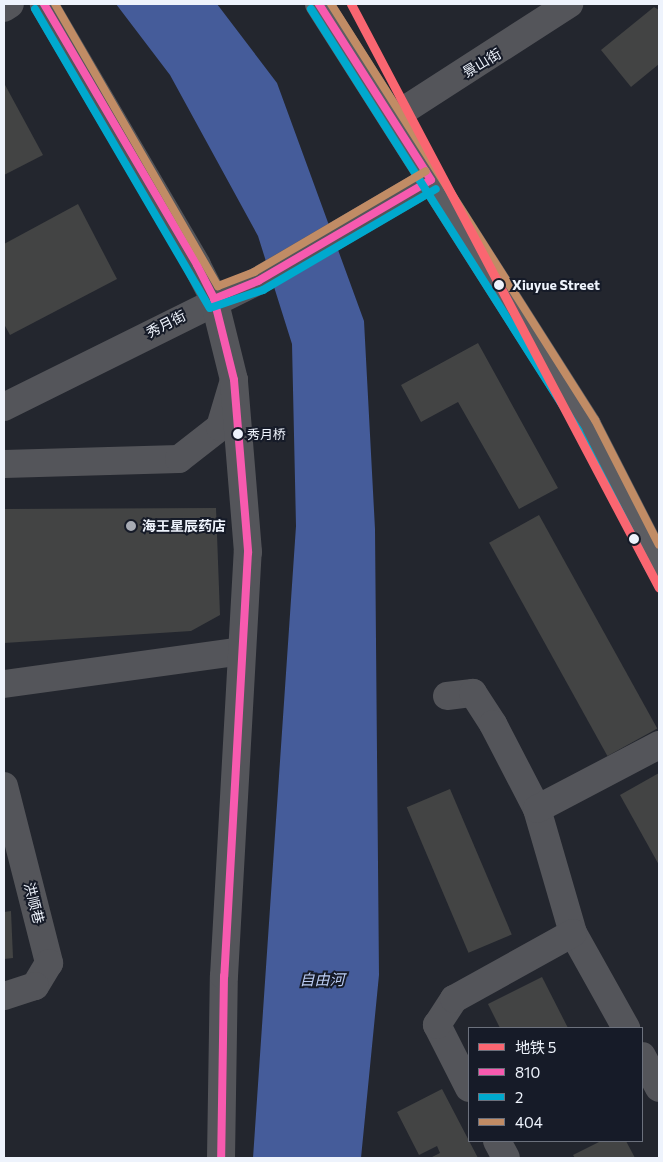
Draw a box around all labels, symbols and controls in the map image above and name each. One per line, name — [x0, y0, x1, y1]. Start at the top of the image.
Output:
street label: 景山街 — [460, 45, 504, 81]
marker: Xiuyue Street — [490, 276, 508, 294]
place label: Xiuyue Street — [512, 277, 600, 293]
street label: 秀月街 — [143, 307, 189, 341]
place label: 秀月桥 — [247, 426, 286, 442]
marker: 秀月桥 — [233, 429, 243, 439]
place label: 海王星辰药店 — [142, 518, 226, 534]
marker: 海王星辰药店 — [124, 519, 138, 533]
unlabelled marker — [629, 534, 639, 544]
street label: 洪顺巷 — [21, 881, 47, 925]
water label: 自由河 — [300, 971, 344, 989]
legend — [468, 1027, 643, 1142]
text: 地铁 5 — [515, 1038, 557, 1056]
text: 810 — [515, 1063, 540, 1081]
text: 2 — [515, 1088, 523, 1106]
text: 404 — [515, 1113, 543, 1131]

